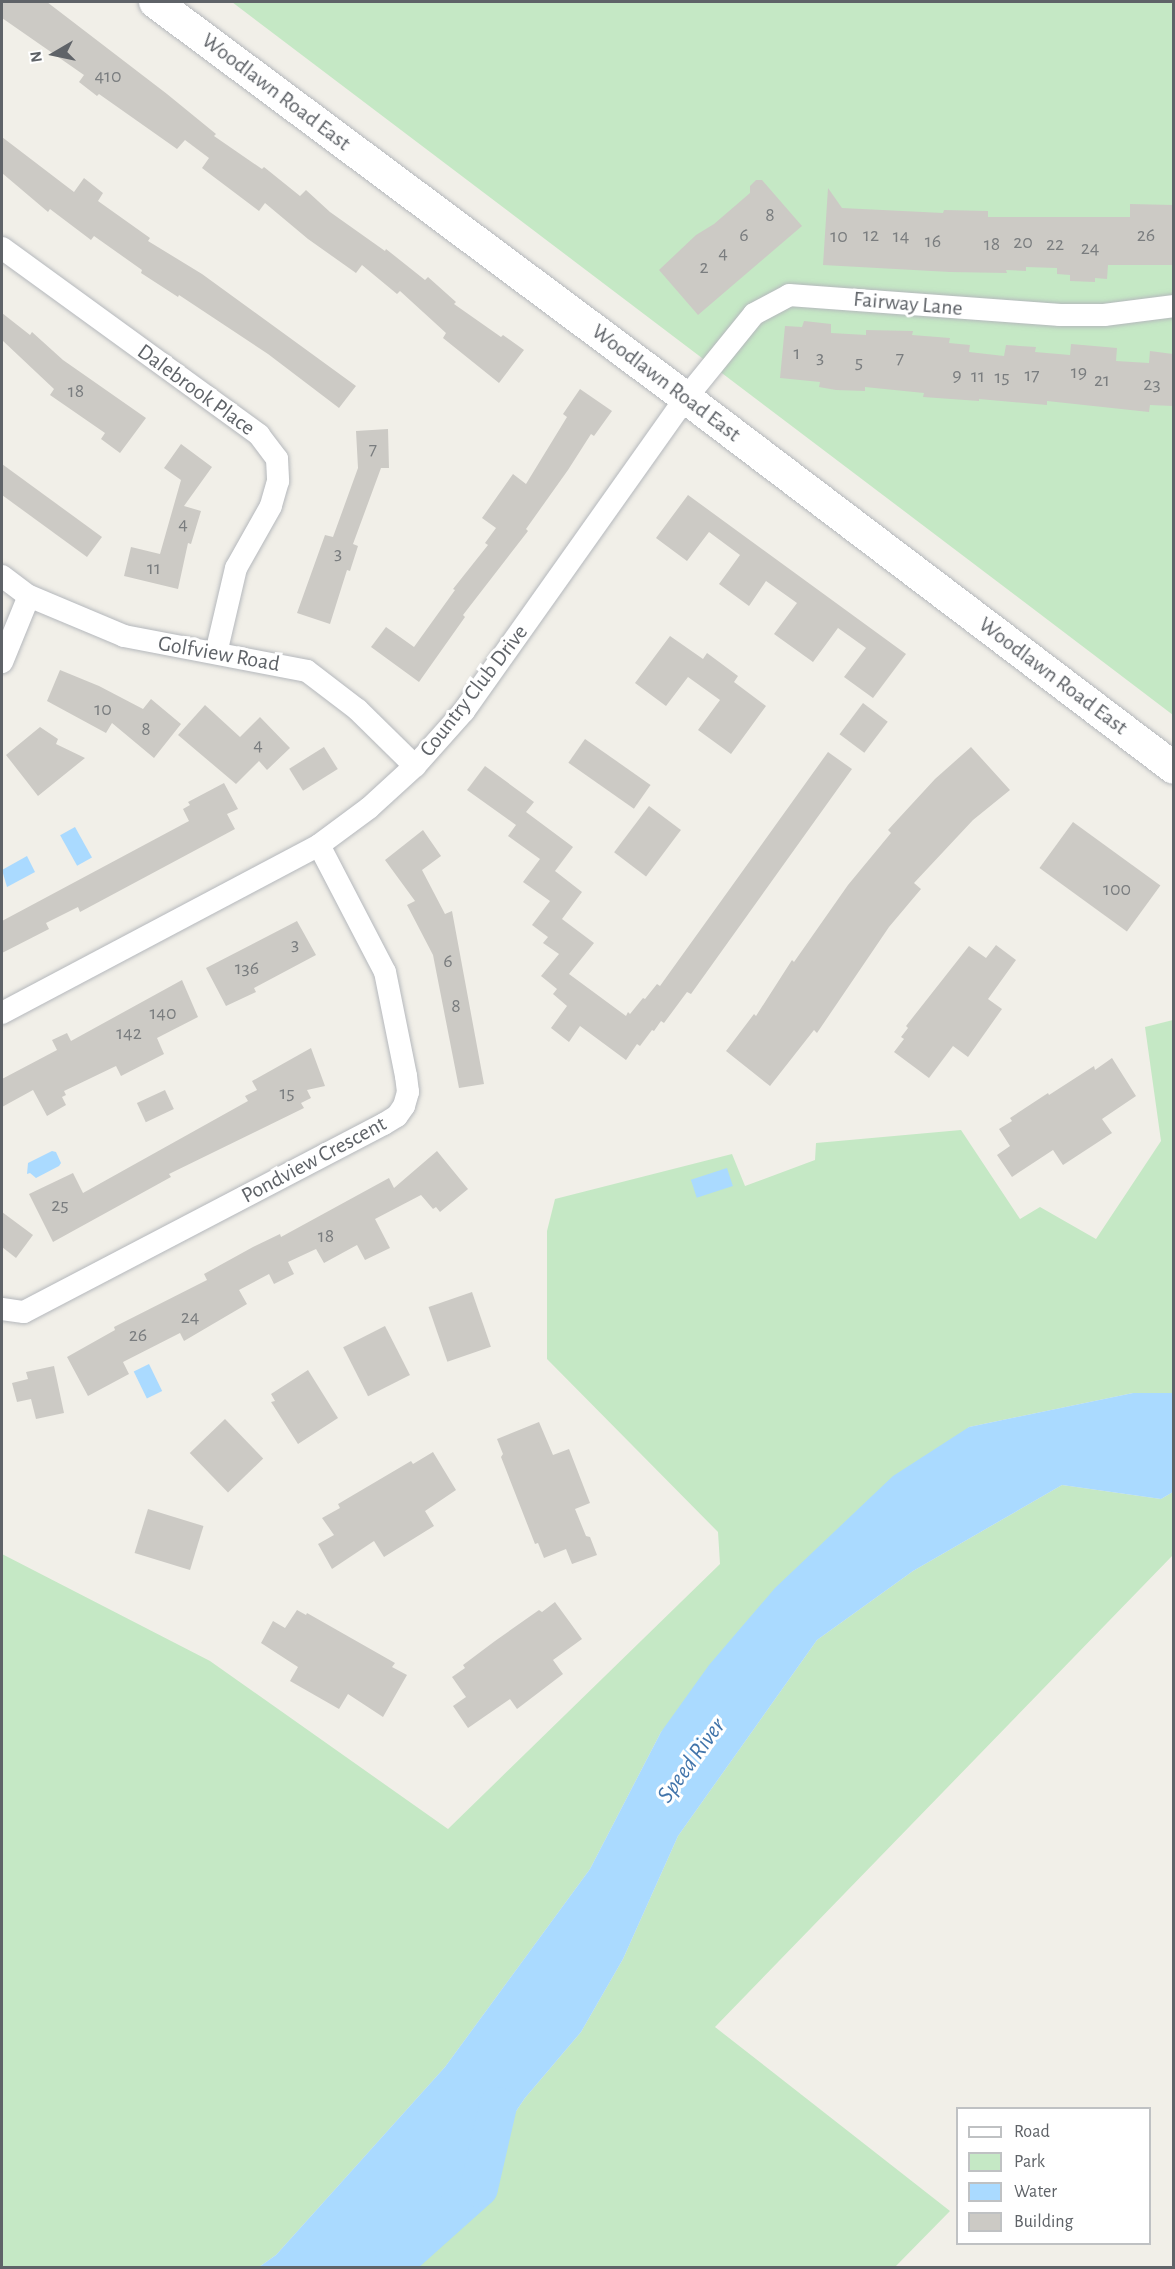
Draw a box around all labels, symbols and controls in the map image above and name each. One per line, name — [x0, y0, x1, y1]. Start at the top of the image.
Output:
north arrow — [24, 24, 84, 84]
street label: Woodlawn Road East — [196, 27, 356, 157]
text: N — [27, 50, 45, 64]
house number: 410 — [94, 64, 122, 88]
house number: 8 — [765, 203, 775, 227]
house number: 6 — [739, 223, 749, 247]
house number: 12 — [863, 223, 879, 247]
house number: 26 — [1137, 223, 1155, 247]
house number: 10 — [830, 224, 848, 248]
house number: 14 — [893, 224, 909, 248]
house number: 16 — [925, 229, 941, 253]
house number: 20 — [1013, 230, 1033, 254]
house number: 18 — [984, 232, 1000, 256]
house number: 22 — [1046, 232, 1064, 256]
house number: 24 — [1081, 236, 1099, 260]
house number: 4 — [718, 241, 728, 265]
house number: 2 — [699, 255, 709, 279]
street label: Fairway Lane — [852, 286, 964, 322]
street label: Woodlawn Road East — [586, 318, 746, 448]
street label: Dalebrook Place — [132, 338, 260, 442]
house number: 1 — [794, 341, 800, 365]
house number: 3 — [816, 345, 824, 369]
house number: 7 — [896, 346, 904, 370]
house number: 5 — [855, 350, 863, 374]
house number: 19 — [1071, 360, 1087, 384]
house number: 9 — [952, 363, 962, 387]
house number: 17 — [1024, 363, 1040, 387]
house number: 11 — [971, 364, 985, 388]
house number: 15 — [994, 365, 1010, 389]
house number: 21 — [1094, 368, 1110, 392]
house number: 23 — [1143, 372, 1161, 396]
house number: 18 — [68, 379, 84, 403]
house number: 7 — [369, 437, 377, 461]
house number: 4 — [178, 512, 188, 536]
house number: 3 — [334, 541, 342, 565]
house number: 11 — [147, 556, 161, 580]
street label: Woodlawn Road East — [973, 611, 1133, 741]
street label: Country Club Drive — [414, 620, 534, 762]
street label: Golfview Road — [156, 630, 282, 678]
house number: 10 — [94, 697, 112, 721]
house number: 8 — [141, 717, 151, 741]
house number: 4 — [253, 733, 263, 757]
house number: 100 — [1103, 877, 1131, 901]
house number: 3 — [291, 932, 299, 956]
house number: 6 — [443, 949, 453, 973]
house number: 136 — [235, 956, 259, 980]
house number: 8 — [451, 994, 461, 1018]
house number: 140 — [149, 1001, 177, 1025]
house number: 142 — [116, 1021, 142, 1045]
house number: 15 — [279, 1081, 295, 1105]
street label: Pondview Crescent — [237, 1111, 391, 1209]
house number: 25 — [51, 1193, 69, 1217]
house number: 18 — [318, 1224, 334, 1248]
house number: 24 — [181, 1305, 199, 1329]
house number: 26 — [129, 1323, 147, 1347]
water label: Speed River — [652, 1713, 732, 1809]
legend — [956, 2107, 1151, 2245]
text: Road — [1014, 2123, 1050, 2141]
text: Park — [1014, 2153, 1045, 2171]
text: Water — [1014, 2183, 1057, 2201]
text: Building — [1014, 2213, 1073, 2231]

